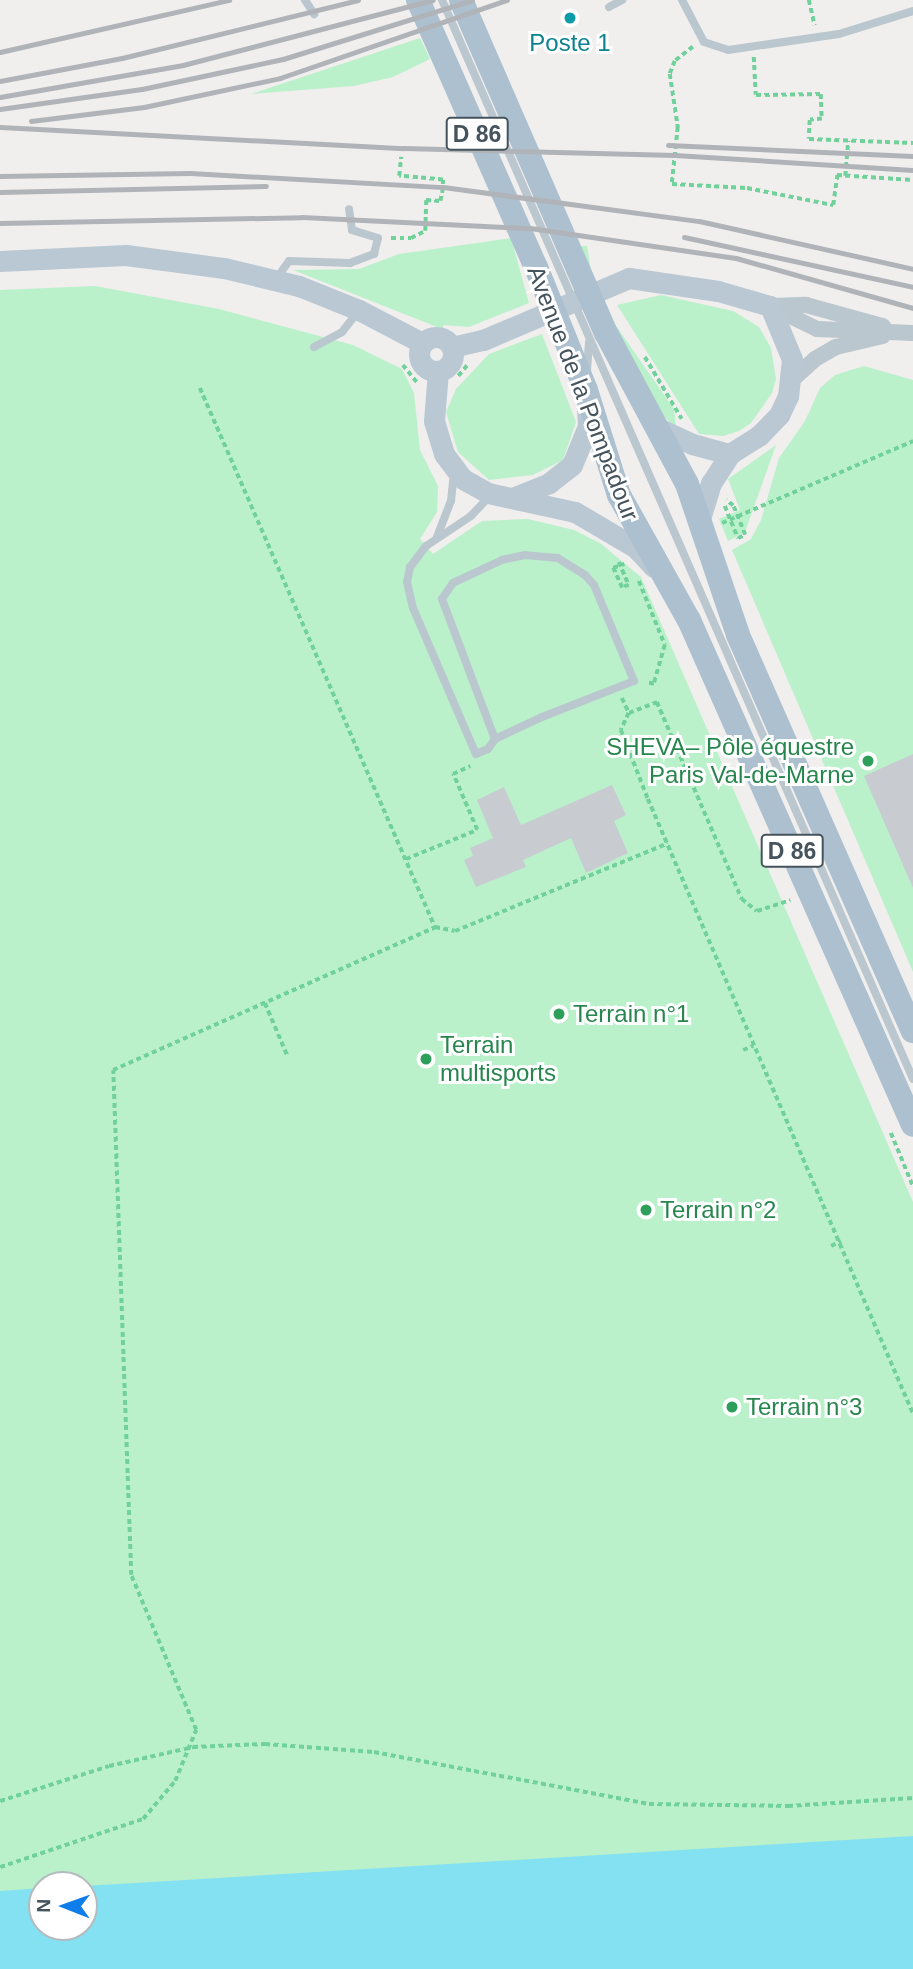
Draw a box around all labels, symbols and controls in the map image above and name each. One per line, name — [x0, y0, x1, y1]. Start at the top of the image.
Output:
marker: Poste 1 — [562, 10, 578, 26]
place label: Poste 1 — [529, 29, 611, 57]
road number: D 86 — [446, 114, 508, 154]
street label: Avenue de la Pompadour — [521, 262, 645, 524]
place label: SHEVA– Pôle équestre Paris Val-de-Marne — [606, 733, 854, 789]
marker: SHEVA– Pôle équestre Paris Val-de-Marne — [860, 753, 876, 769]
road number: D 86 — [760, 832, 824, 870]
place label: Terrain n°1 — [573, 1000, 689, 1028]
marker: Terrain n°1 — [551, 1006, 567, 1022]
place label: Terrain multisports — [440, 1031, 556, 1087]
marker: Terrain multisports — [418, 1051, 434, 1067]
place label: Terrain n°2 — [660, 1196, 776, 1224]
marker: Terrain n°2 — [638, 1202, 654, 1218]
place label: Terrain n°3 — [746, 1393, 862, 1421]
marker: Terrain n°3 — [724, 1399, 740, 1415]
north arrow — [28, 1871, 98, 1941]
text: N — [33, 1899, 54, 1913]

